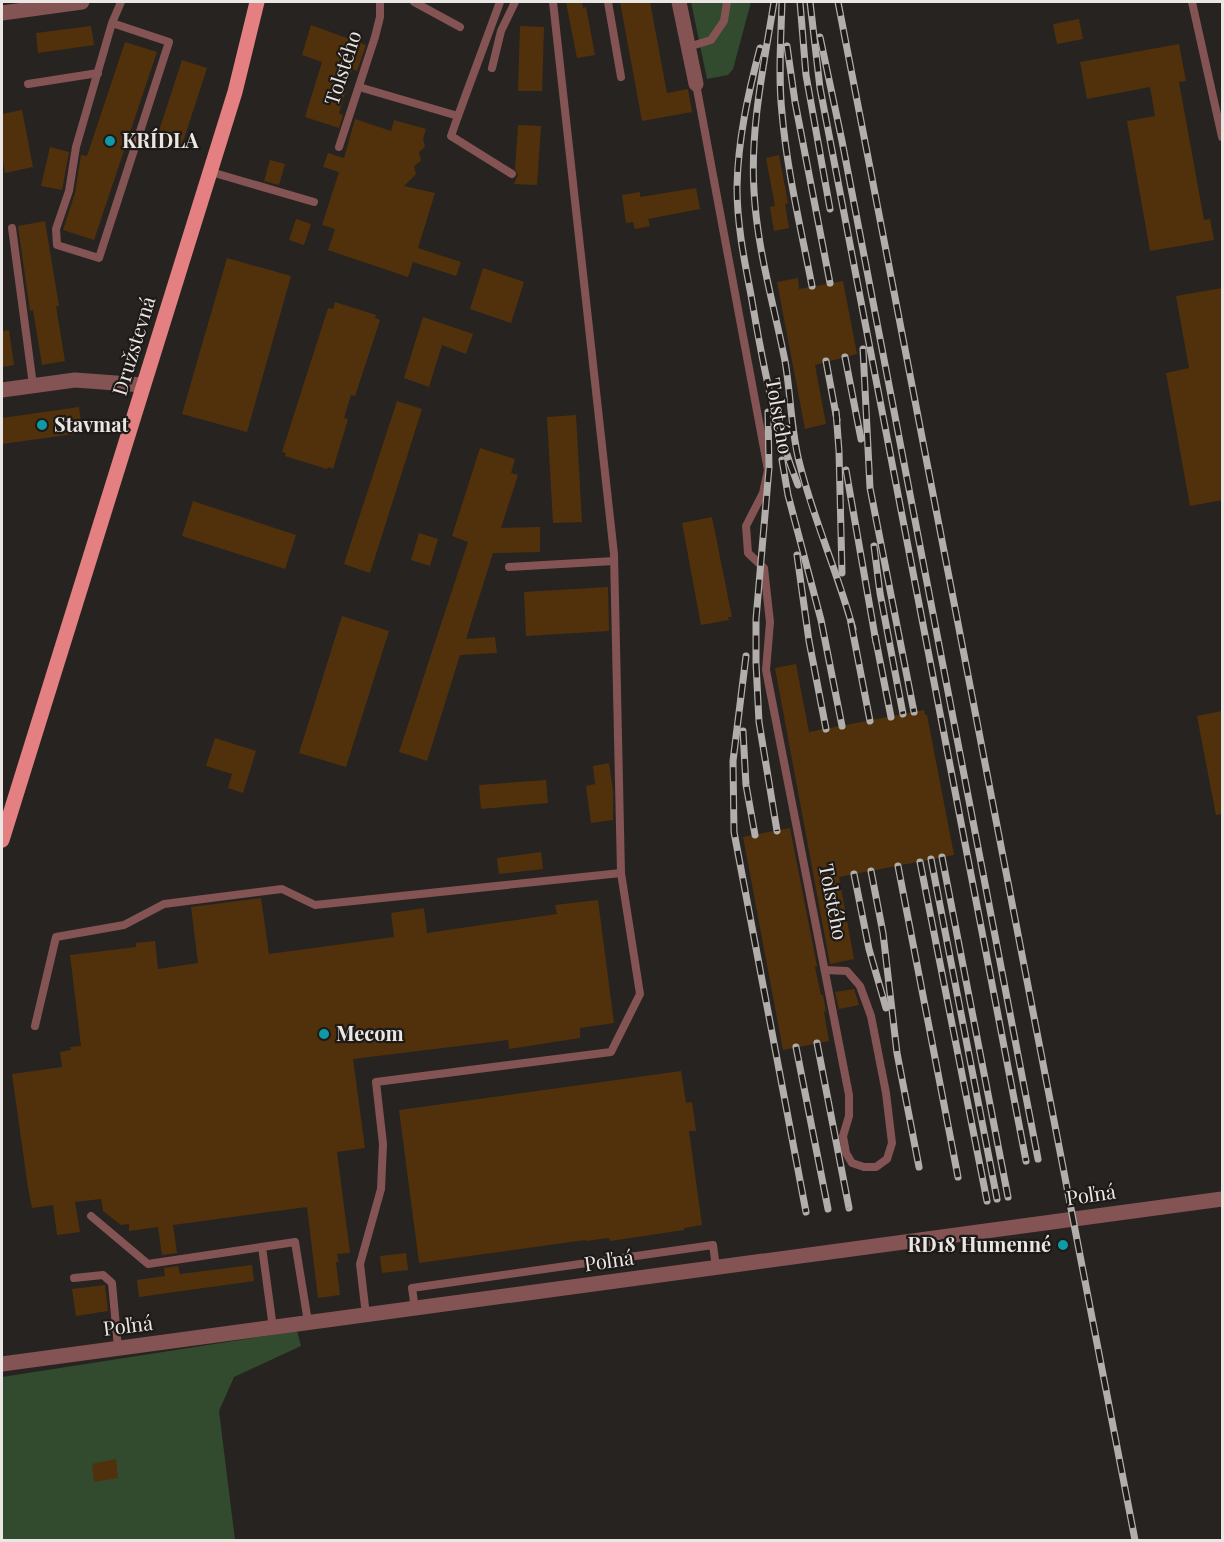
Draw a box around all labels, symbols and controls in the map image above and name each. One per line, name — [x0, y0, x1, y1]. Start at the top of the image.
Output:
street label: Tolstého — [317, 27, 366, 108]
place label: KRÍDLA — [122, 126, 199, 153]
marker: KRÍDLA — [103, 134, 117, 148]
street label: Družstevná — [105, 293, 160, 398]
street label: Tolstého — [761, 376, 800, 456]
place label: Stavmat — [54, 410, 130, 437]
marker: Stavmat — [35, 418, 49, 432]
street label: Tolstého — [814, 861, 855, 942]
place label: Mecom — [336, 1019, 404, 1046]
marker: Mecom — [317, 1027, 331, 1041]
street label: Poľná — [1064, 1177, 1117, 1210]
place label: RD18 Humenné — [908, 1230, 1051, 1257]
marker: RD18 Humenné — [1056, 1238, 1070, 1252]
street label: Poľná — [582, 1243, 635, 1276]
street label: Poľná — [101, 1308, 154, 1341]

